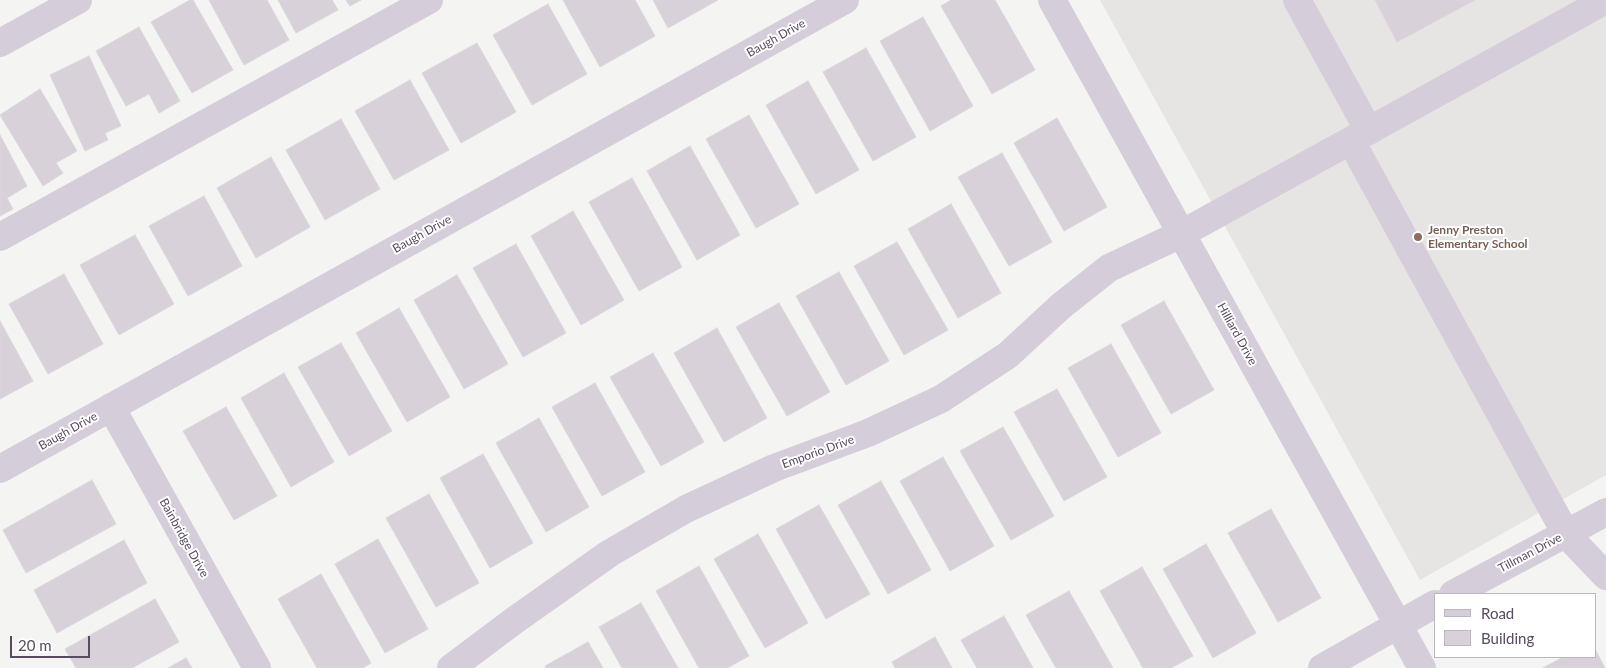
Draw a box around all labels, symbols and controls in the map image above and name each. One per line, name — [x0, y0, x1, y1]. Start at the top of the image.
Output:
street label: Baugh Drive — [744, 16, 808, 60]
street label: Baugh Drive — [390, 212, 454, 256]
place label: Jenny Preston Elementary School — [1428, 223, 1528, 251]
marker: Jenny Preston Elementary School — [1412, 231, 1424, 243]
street label: Hilliard Drive — [1214, 300, 1260, 368]
street label: Baugh Drive — [36, 409, 100, 453]
street label: Emporio Drive — [780, 432, 856, 472]
street label: Bainbridge Drive — [156, 496, 212, 580]
street label: Tillman Drive — [1496, 530, 1564, 576]
legend — [1434, 593, 1596, 658]
text: Road — [1481, 604, 1514, 622]
scale bar — [12, 626, 92, 658]
text: Building — [1481, 629, 1534, 647]
text: 20 m — [18, 636, 52, 654]

